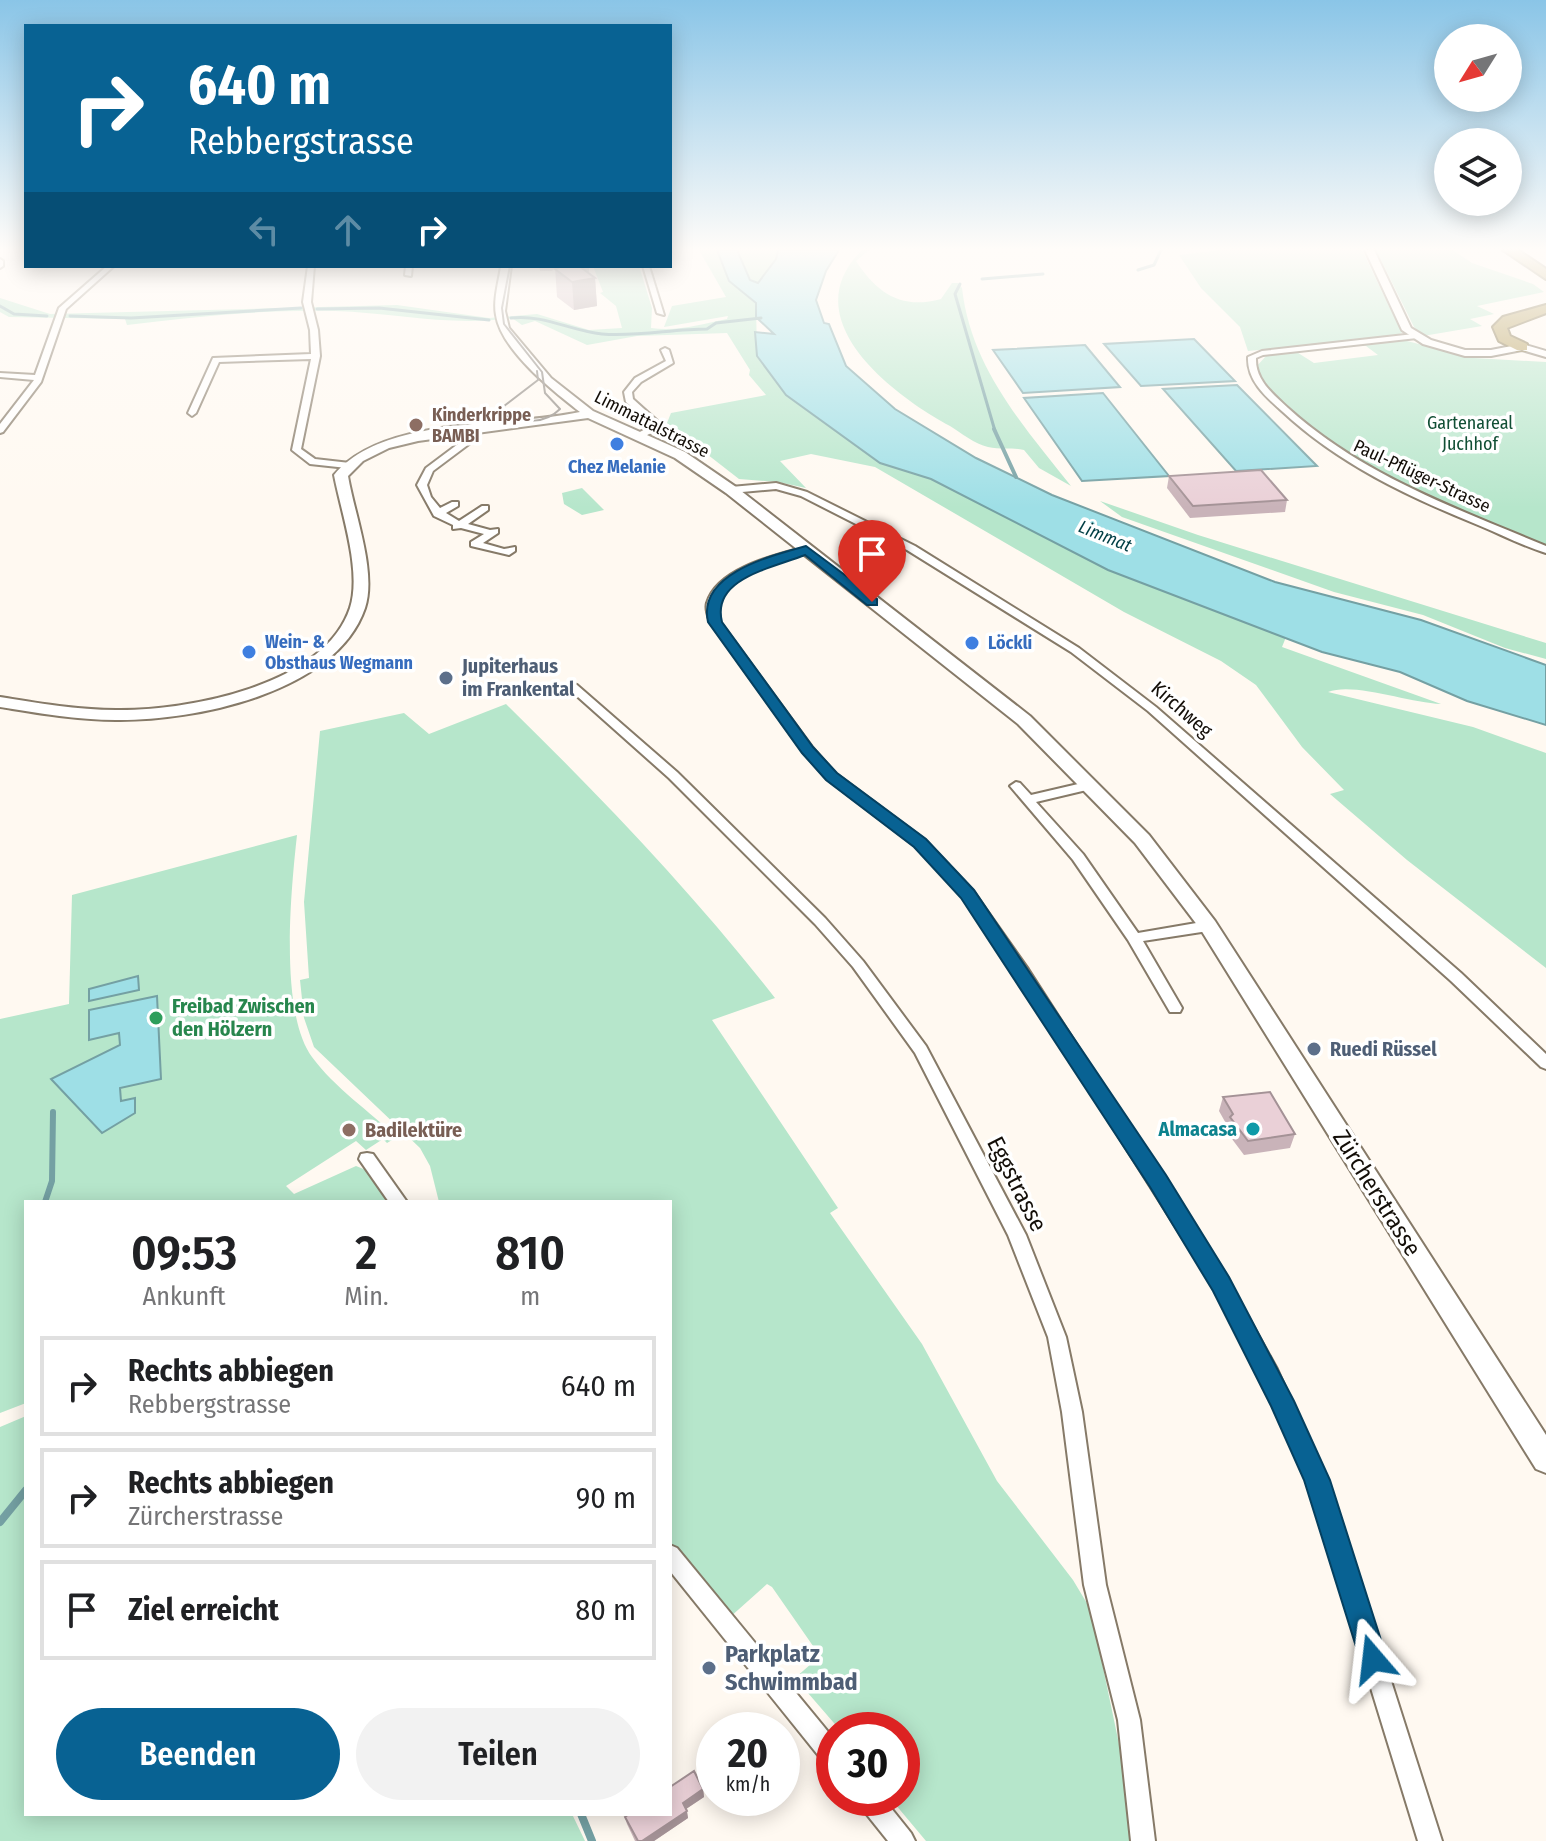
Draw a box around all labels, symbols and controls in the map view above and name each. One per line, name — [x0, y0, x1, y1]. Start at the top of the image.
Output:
north arrow — [1434, 24, 1522, 112]
map controls — [1434, 24, 1522, 216]
text: 640 m — [188, 52, 331, 119]
icon: right — [56, 56, 160, 160]
text: Rebbergstrasse — [188, 120, 414, 164]
button: layers — [1434, 128, 1522, 216]
icon: left — [242, 208, 286, 252]
icon: ahead — [326, 208, 370, 252]
icon: right — [410, 208, 454, 252]
street label: Limmattalstrasse — [591, 386, 713, 462]
place label: Kinderkrippe BAMBI — [432, 404, 531, 447]
park label: Gartenareal Juchhof — [1427, 412, 1513, 455]
marker: Kinderkrippe BAMBI — [407, 416, 425, 434]
marker: Chez Melanie — [608, 435, 626, 453]
street label: Paul-Pflüger-Strasse — [1350, 435, 1494, 517]
place label: Chez Melanie — [568, 456, 666, 478]
water label: Limmat — [1075, 515, 1135, 557]
pin — [838, 520, 906, 602]
icon: arrive — [850, 532, 894, 576]
place label: Wein- & Obsthaus Wegmann — [265, 631, 413, 674]
place label: Löckli — [988, 632, 1032, 654]
marker: Löckli — [963, 634, 981, 652]
marker: Wein- & Obsthaus Wegmann — [240, 643, 258, 661]
place label: Jupiterhaus im Frankental — [461, 654, 575, 701]
marker: Jupiterhaus im Frankental — [437, 669, 455, 687]
street label: Kirchweg — [1146, 676, 1218, 743]
place label: Freibad Zwischen den Hölzern — [172, 994, 315, 1041]
marker: Freibad Zwischen den Hölzern — [147, 1009, 165, 1027]
place label: Ruedi Rüssel — [1330, 1037, 1437, 1061]
marker: Ruedi Rüssel — [1305, 1040, 1323, 1058]
place label: Almacasa — [1158, 1117, 1237, 1141]
place label: Badilektüre — [365, 1118, 462, 1142]
marker: Almacasa — [1244, 1120, 1262, 1138]
marker: Badilektüre — [340, 1121, 358, 1139]
street label: Zürcherstrasse — [1327, 1125, 1427, 1261]
street label: Eggstrasse — [981, 1132, 1053, 1236]
text: 09:53 — [131, 1224, 237, 1282]
text: 2 — [355, 1224, 377, 1282]
text: 810 — [495, 1224, 565, 1282]
text: Ankunft — [143, 1281, 226, 1312]
text: Min. — [344, 1281, 388, 1312]
text: m — [520, 1281, 540, 1312]
text: Rechts abbiegen — [128, 1353, 334, 1389]
icon: right — [60, 1364, 104, 1408]
text: 640 m — [561, 1368, 636, 1404]
text: Rebbergstrasse — [128, 1389, 291, 1420]
text: Rechts abbiegen — [128, 1465, 334, 1501]
icon: right — [60, 1476, 104, 1520]
text: 90 m — [576, 1480, 636, 1516]
text: Zürcherstrasse — [128, 1501, 283, 1532]
icon: arrive — [60, 1588, 104, 1632]
text: Ziel erreicht — [128, 1592, 279, 1628]
text: 80 m — [575, 1592, 636, 1628]
position arrow — [1331, 1617, 1415, 1701]
place label: Parkplatz Schwimmbad — [725, 1640, 858, 1696]
marker: Parkplatz Schwimmbad — [700, 1659, 718, 1677]
button: Beenden — [56, 1708, 340, 1800]
button: Teilen — [356, 1708, 640, 1800]
speed limit sign: 30 — [816, 1712, 920, 1816]
text: 20 — [728, 1730, 768, 1778]
text: km/h — [726, 1772, 770, 1796]

